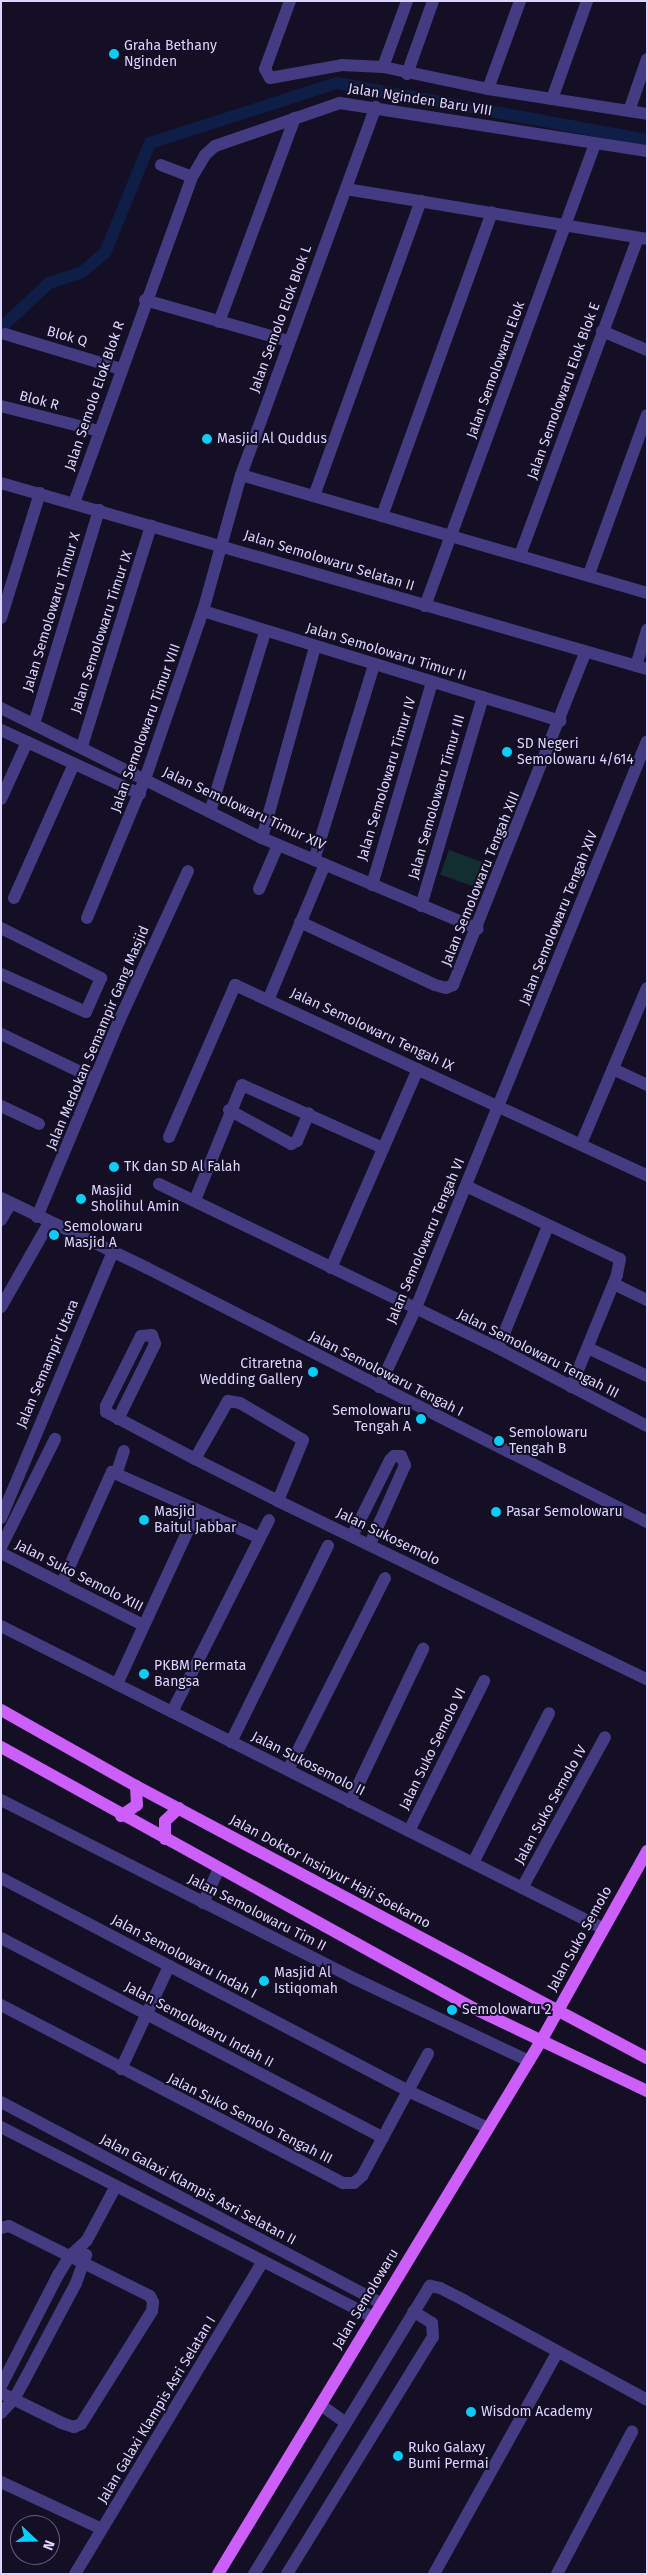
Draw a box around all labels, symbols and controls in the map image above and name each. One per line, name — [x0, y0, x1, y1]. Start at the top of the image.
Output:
place label: Graha Bethany Nginden — [124, 38, 217, 70]
marker: Graha Bethany Nginden — [108, 48, 120, 60]
street label: Jalan Nginden Baru VIII — [347, 80, 493, 120]
street label: Jalan Semolo Elok Blok L — [246, 243, 316, 395]
street label: Jalan Semolowaru Elok — [463, 299, 529, 441]
street label: Jalan Semolowaru Elok Blok E — [524, 300, 604, 482]
street label: Jalan Semolo Elok Blok R — [61, 319, 129, 473]
street label: Blok Q — [45, 323, 89, 351]
street label: Blok R — [17, 388, 61, 414]
place label: Masjid Al Quddus — [217, 431, 327, 447]
marker: Masjid Al Quddus — [201, 433, 213, 445]
street label: Jalan Semolowaru Selatan II — [242, 527, 416, 595]
street label: Jalan Semolowaru Timur X — [20, 530, 84, 694]
street label: Jalan Semolowaru Timur IX — [68, 549, 136, 715]
street label: Jalan Semolowaru Timur II — [304, 620, 468, 684]
street label: Jalan Semolowaru Timur VIII — [108, 641, 184, 815]
street label: Jalan Semolowaru Timur IV — [354, 695, 420, 863]
street label: Jalan Semolowaru Timur III — [405, 713, 469, 881]
place label: SD Negeri Semolowaru 4/614 — [517, 736, 634, 769]
marker: SD Negeri Semolowaru 4/614 — [501, 746, 513, 758]
street label: Jalan Semolowaru Timur XIV — [160, 764, 328, 854]
street label: Jalan Semolowaru Tengah XIII — [438, 789, 524, 969]
street label: Jalan Semolowaru Tengah XIV — [516, 829, 602, 1007]
street label: Jalan Medokan Semampir Gang Masjid — [43, 923, 153, 1153]
street label: Jalan Semolowaru Tengah IX — [288, 985, 456, 1075]
street label: Jalan Semolowaru Tengah VI — [383, 1156, 469, 1326]
place label: TK dan SD Al Falah — [124, 1159, 241, 1175]
marker: TK dan SD Al Falah — [108, 1161, 120, 1173]
place label: Masjid Sholihul Amin — [91, 1183, 179, 1216]
marker: Masjid Sholihul Amin — [75, 1193, 87, 1205]
place label: Semolowaru Masjid A — [64, 1219, 143, 1252]
marker: Semolowaru Masjid A — [48, 1229, 60, 1241]
street label: Jalan Semampir Utara — [13, 1297, 83, 1431]
street label: Jalan Semolowaru Tengah III — [454, 1306, 622, 1402]
street label: Jalan Semolowaru Tengah I — [306, 1328, 466, 1420]
place label: Citraretna Wedding Gallery — [200, 1356, 303, 1388]
marker: Citraretna Wedding Gallery — [307, 1366, 319, 1378]
place label: Semolowaru Tengah A — [332, 1403, 411, 1435]
marker: Semolowaru Tengah A — [415, 1413, 427, 1425]
place label: Semolowaru Tengah B — [509, 1425, 588, 1458]
marker: Semolowaru Tengah B — [493, 1435, 505, 1447]
place label: Masjid Baitul Jabbar — [154, 1504, 236, 1536]
place label: Pasar Semolowaru — [506, 1504, 623, 1520]
street label: Jalan Sukosemolo — [334, 1505, 442, 1569]
marker: Pasar Semolowaru — [490, 1506, 502, 1518]
marker: Masjid Baitul Jabbar — [138, 1514, 150, 1526]
street label: Jalan Suko Semolo XIII — [12, 1536, 146, 1616]
place label: PKBM Permata Bangsa — [154, 1658, 246, 1690]
marker: PKBM Permata Bangsa — [138, 1668, 150, 1680]
street label: Jalan Suko Semolo VI — [396, 1685, 470, 1813]
street label: Jalan Sukosemolo II — [249, 1728, 367, 1800]
street label: Jalan Suko Semolo IV — [511, 1743, 591, 1867]
street label: Jalan Doktor Insinyur Haji Soekarno — [227, 1812, 433, 1932]
street label: Jalan Semolowaru Tim II — [185, 1871, 329, 1955]
street label: Jalan Suko Semolo — [544, 1883, 616, 1995]
street label: Jalan Semolowaru Indah I — [109, 1912, 259, 2002]
place label: Masjid Al Istiqomah — [274, 1965, 338, 1998]
marker: Masjid Al Istiqomah — [258, 1975, 270, 1987]
street label: Jalan Semolowaru Indah II — [122, 1979, 276, 2071]
place label: Semolowaru 2 — [462, 2002, 551, 2018]
marker: Semolowaru 2 — [446, 2004, 458, 2016]
street label: Jalan Suko Semolo Tengah III — [165, 2070, 335, 2168]
street label: Jalan Galaxi Klampis Asri Selatan II — [97, 2131, 299, 2249]
street label: Jalan Semolowaru — [329, 2246, 403, 2352]
street label: Jalan Galaxi Klampis Asri Selatan I — [94, 2313, 220, 2507]
place label: Wisdom Academy — [481, 2404, 592, 2420]
marker: Wisdom Academy — [465, 2406, 477, 2418]
place label: Ruko Galaxy Bumi Permai — [408, 2440, 489, 2472]
marker: Ruko Galaxy Bumi Permai — [392, 2450, 404, 2462]
north arrow — [10, 2515, 60, 2565]
text: N — [39, 2538, 58, 2553]

